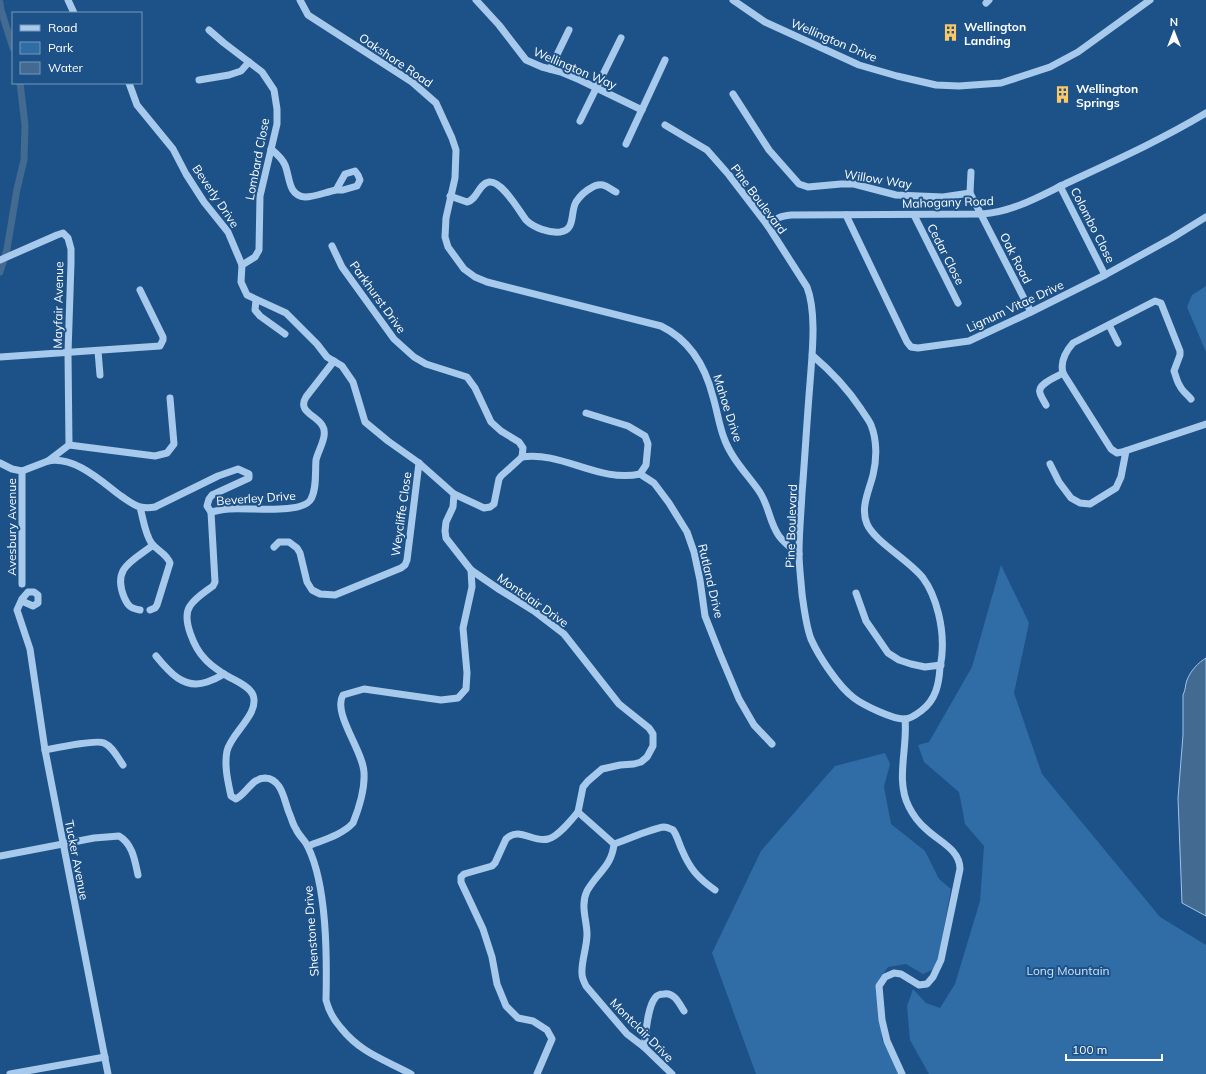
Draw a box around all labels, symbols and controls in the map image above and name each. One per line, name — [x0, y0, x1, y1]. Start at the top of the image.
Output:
legend — [12, 12, 142, 84]
north arrow — [1154, 12, 1194, 52]
street label: Wellington Drive — [789, 15, 879, 65]
text: N — [1170, 15, 1178, 29]
place label: Wellington Landing — [964, 19, 1026, 48]
text: Road — [48, 20, 77, 35]
building icon: Wellington Landing — [941, 23, 961, 43]
street label: Oakshore Road — [356, 30, 436, 90]
text: Park — [48, 40, 74, 55]
street label: Wellington Way — [531, 44, 620, 93]
text: Water — [48, 60, 84, 75]
place label: Wellington Springs — [1076, 81, 1138, 110]
building icon: Wellington Springs — [1053, 85, 1073, 105]
street label: Lombard Close — [242, 117, 272, 201]
street label: Beverly Drive — [189, 161, 243, 231]
street label: Pine Boulevard — [728, 161, 790, 237]
street label: Willow Way — [843, 166, 914, 192]
street label: Colombo Close — [1068, 185, 1118, 265]
street label: Mahogany Road — [902, 193, 994, 211]
street label: Cedar Close — [924, 221, 968, 287]
street label: Oak Road — [997, 230, 1035, 286]
street label: Parkhurst Drive — [347, 258, 409, 336]
street label: Mayfair Avenue — [50, 261, 66, 349]
street label: Lignum Vitae Drive — [964, 277, 1066, 335]
street label: Mahoe Drive — [710, 372, 746, 444]
street label: Weycliffe Close — [388, 471, 414, 557]
street label: Avesbury Avenue — [4, 478, 19, 576]
street label: Pine Boulevard — [782, 484, 800, 568]
street label: Beverley Drive — [216, 488, 296, 508]
street label: Rutland Drive — [695, 542, 727, 620]
street label: Montclair Drive — [494, 570, 572, 630]
street label: Tucker Avenue — [62, 819, 92, 901]
street label: Shenstone Drive — [300, 885, 322, 977]
park label: Long Mountain — [1026, 963, 1110, 978]
street label: Montclair Drive — [607, 995, 677, 1065]
scale bar — [1066, 1036, 1162, 1062]
text: 100 m — [1072, 1042, 1107, 1057]

